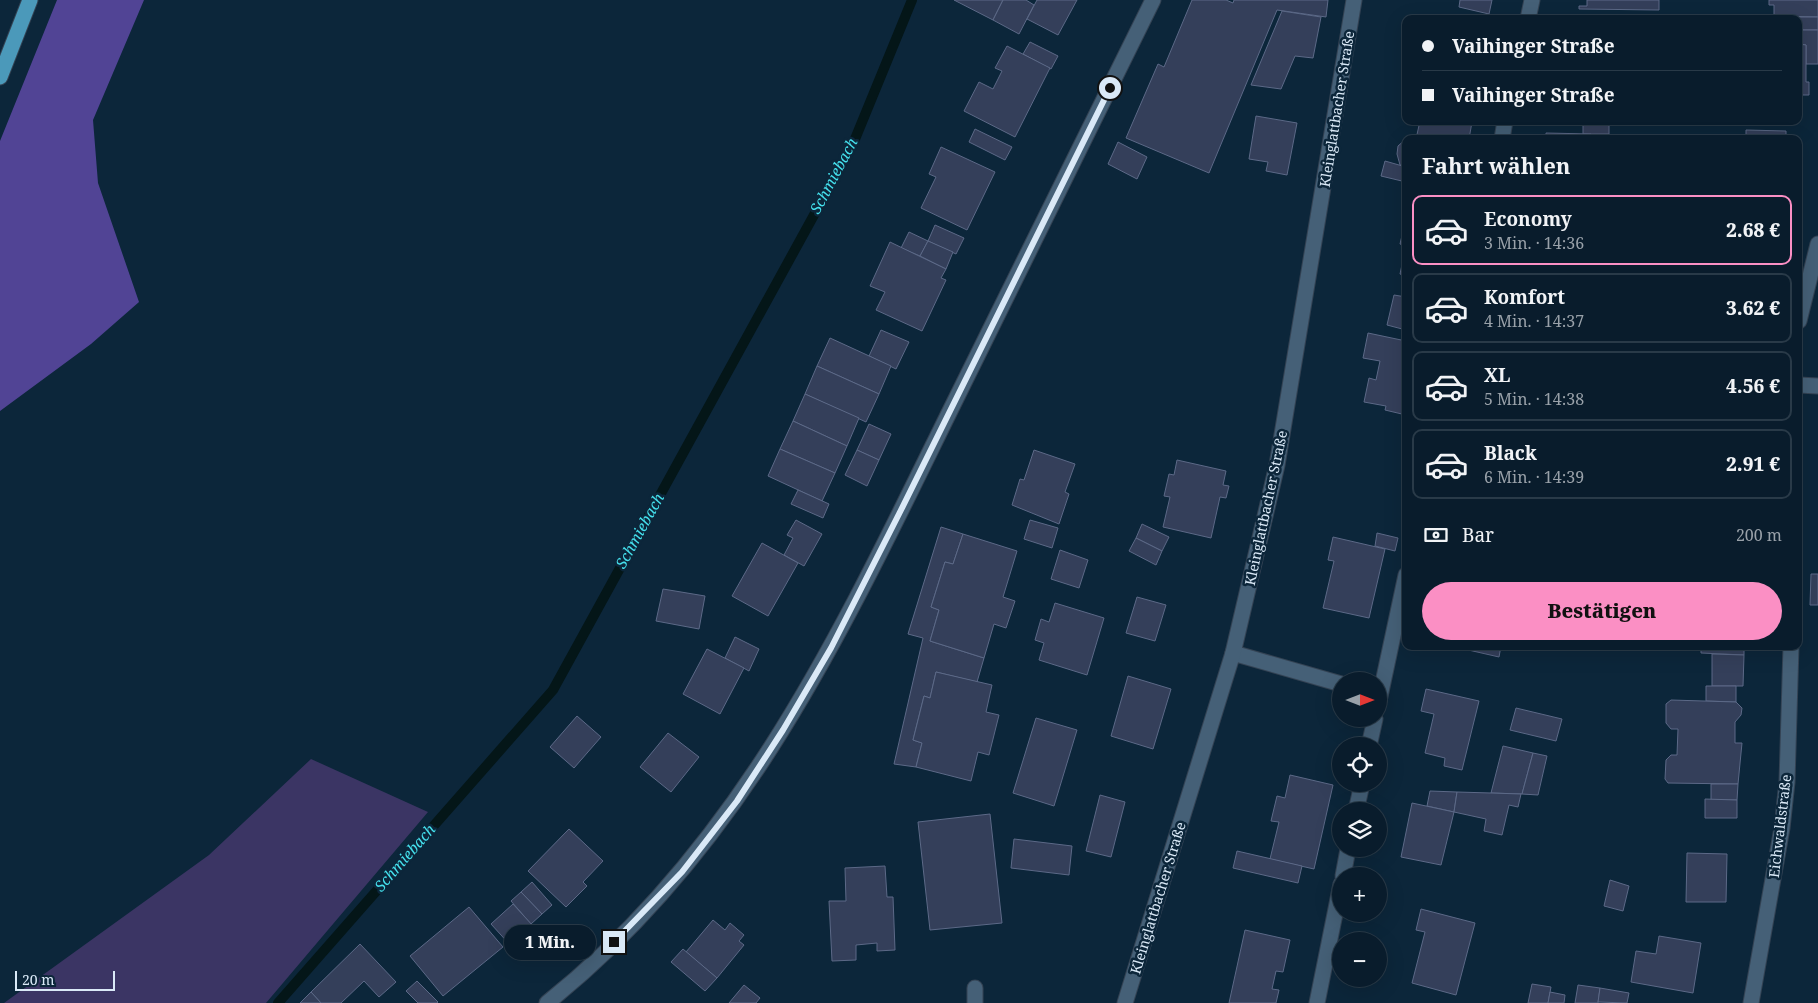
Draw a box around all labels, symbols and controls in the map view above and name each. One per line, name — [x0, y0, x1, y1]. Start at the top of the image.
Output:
street label: Kleinglattbacher Straße — [1315, 29, 1358, 188]
text: Vaihinger Straße — [1452, 33, 1615, 59]
route start — [1099, 77, 1121, 99]
text: Vaihinger Straße — [1452, 82, 1615, 108]
water label: Schmiebach — [805, 134, 861, 217]
text: Fahrt wählen — [1422, 150, 1571, 180]
text: Economy — [1484, 206, 1572, 232]
icon: car — [1424, 208, 1469, 253]
text: 2.68 € — [1726, 217, 1780, 243]
text: 3 Min. · 14:36 — [1484, 232, 1584, 254]
text: Komfort — [1484, 284, 1565, 310]
icon: car — [1424, 286, 1469, 331]
text: 3.62 € — [1726, 295, 1780, 321]
text: 4 Min. · 14:37 — [1484, 310, 1584, 332]
text: XL — [1484, 362, 1510, 388]
icon: car — [1424, 364, 1469, 409]
text: 4.56 € — [1726, 373, 1780, 399]
text: 5 Min. · 14:38 — [1484, 388, 1584, 410]
street label: Kleinglattbacher Straße — [1240, 429, 1291, 587]
text: Black — [1484, 440, 1537, 466]
icon: car — [1424, 442, 1469, 487]
text: 2.91 € — [1726, 451, 1780, 477]
text: 6 Min. · 14:39 — [1484, 466, 1584, 488]
water label: Schmiebach — [610, 489, 668, 572]
icon: cash — [1422, 521, 1450, 549]
text: Bar — [1462, 522, 1494, 548]
text: 200 m — [1736, 524, 1782, 546]
button: Bestätigen — [1422, 582, 1782, 640]
north arrow — [1332, 672, 1388, 728]
map controls — [1332, 672, 1387, 987]
button: locate — [1332, 737, 1387, 792]
street label: Eichwaldstraße — [1764, 773, 1795, 879]
button: layers — [1332, 802, 1387, 857]
water label: Schmiebach — [369, 819, 439, 895]
street label: Kleinglattbacher Straße — [1125, 820, 1190, 976]
button: + — [1332, 867, 1387, 922]
callout: 1 Min. — [504, 924, 596, 960]
text: 1 Min. — [525, 931, 575, 953]
route end — [603, 931, 625, 953]
button: − — [1332, 932, 1387, 987]
scale bar — [15, 968, 115, 991]
text: 20 m — [22, 970, 55, 989]

